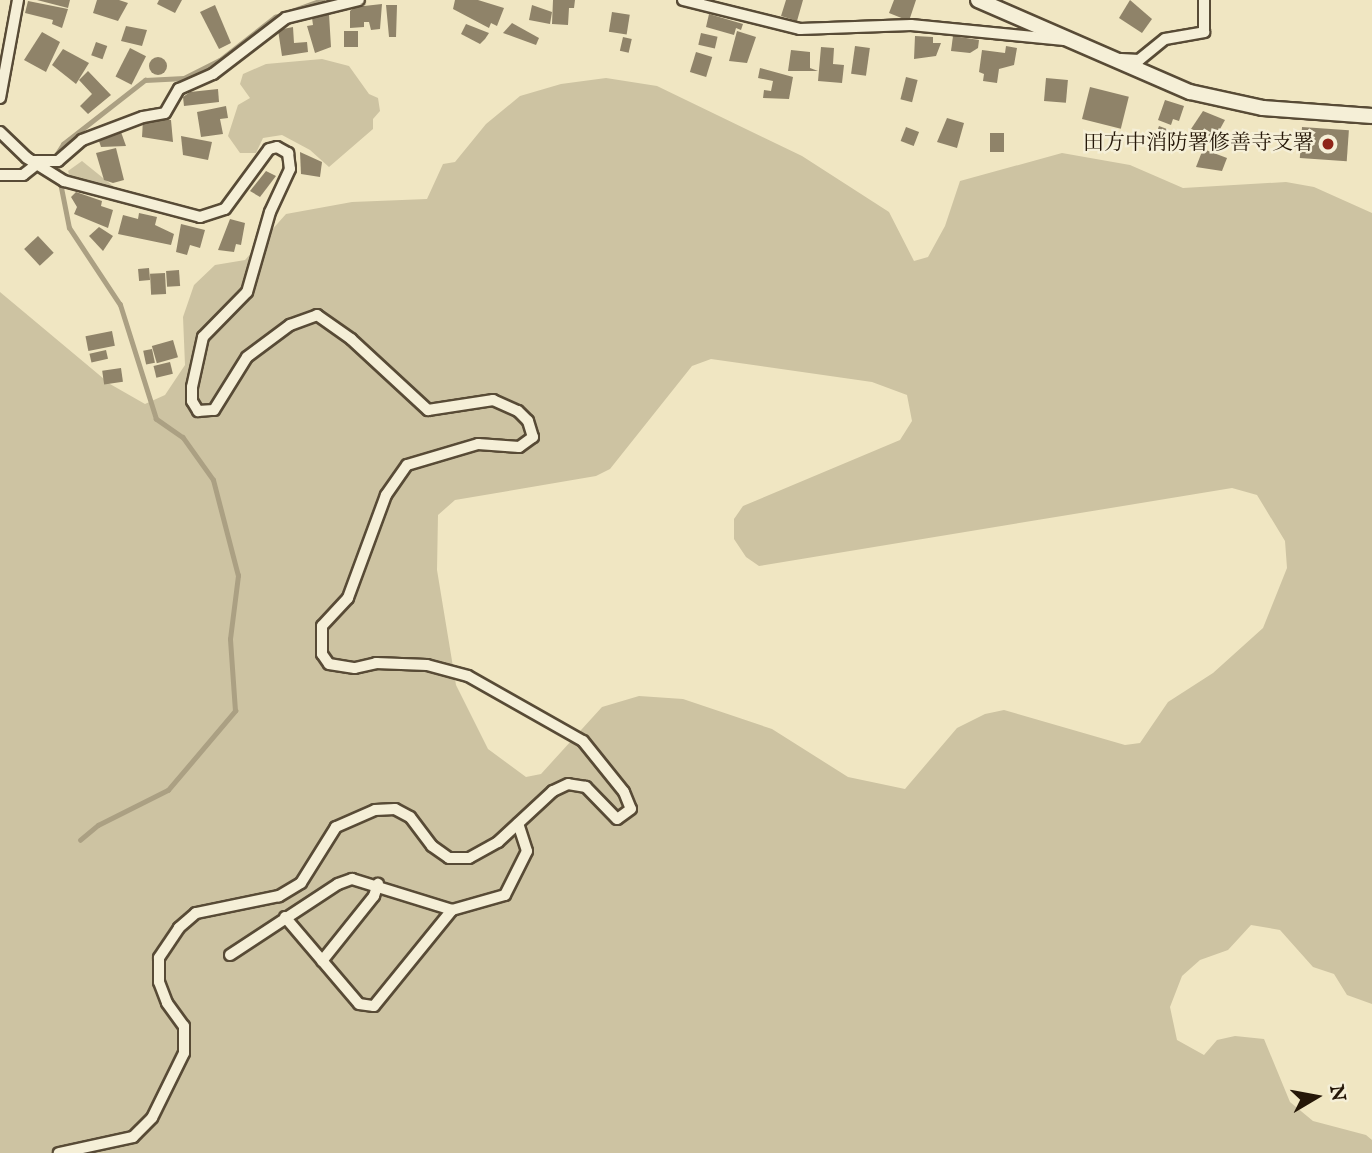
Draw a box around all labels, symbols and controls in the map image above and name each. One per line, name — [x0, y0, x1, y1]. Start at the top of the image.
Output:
place label: 田方中消防署修善寺支署 — [1083, 131, 1314, 157]
marker: 田方中消防署修善寺支署 — [1320, 136, 1336, 152]
north arrow — [1281, 1062, 1351, 1132]
text: N — [1323, 1083, 1350, 1104]

